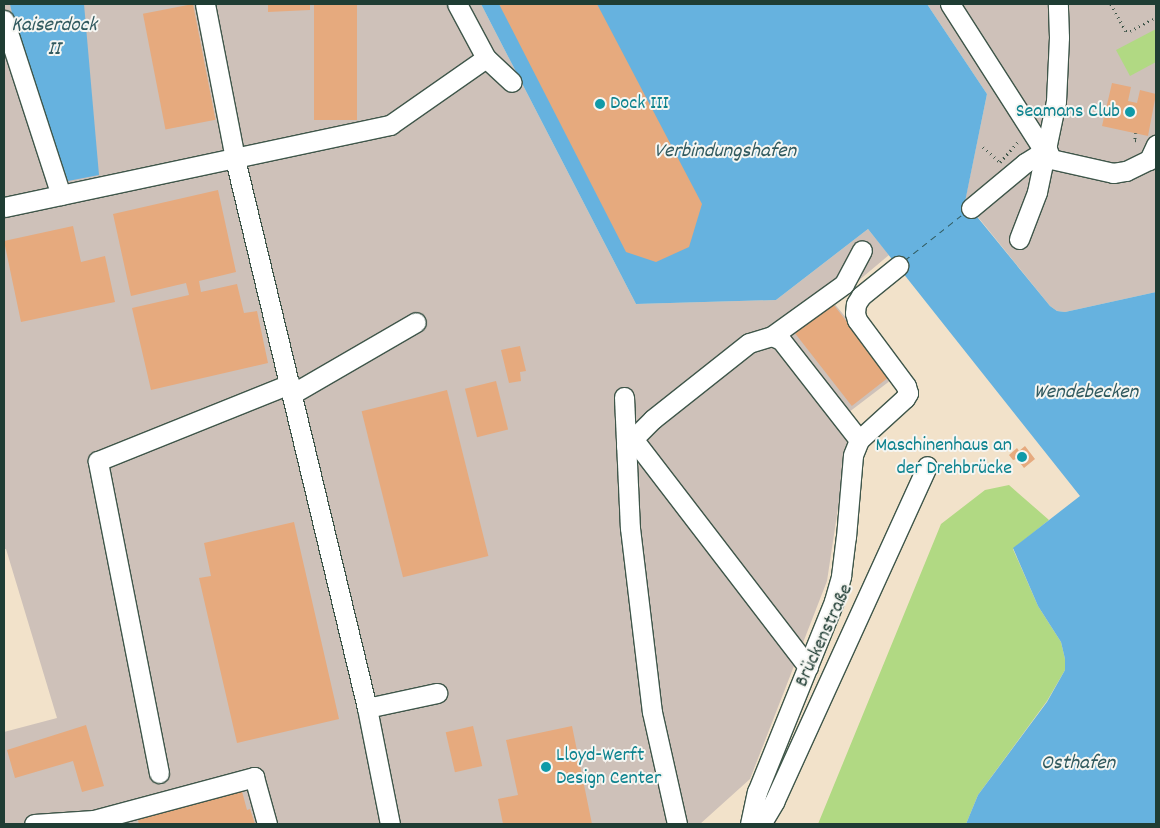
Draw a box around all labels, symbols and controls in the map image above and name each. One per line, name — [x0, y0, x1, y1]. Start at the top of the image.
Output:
water label: Kaiserdock II — [11, 13, 97, 63]
place label: Dock III — [610, 92, 669, 116]
marker: Dock III — [594, 98, 606, 110]
place label: Seamans Club — [1016, 100, 1120, 124]
marker: Seamans Club — [1124, 106, 1136, 118]
water label: Verbindungshafen — [654, 139, 796, 165]
water label: Wendebecken — [1034, 380, 1138, 406]
place label: Maschinenhaus an der Drehbrücke — [876, 434, 1012, 481]
marker: Maschinenhaus an der Drehbrücke — [1016, 451, 1028, 463]
street label: Brückenstraße — [791, 581, 859, 691]
place label: Lloyd-Werft Design Center — [556, 744, 661, 791]
water label: Osthafen — [1041, 751, 1115, 777]
marker: Lloyd-Werft Design Center — [540, 761, 552, 773]

